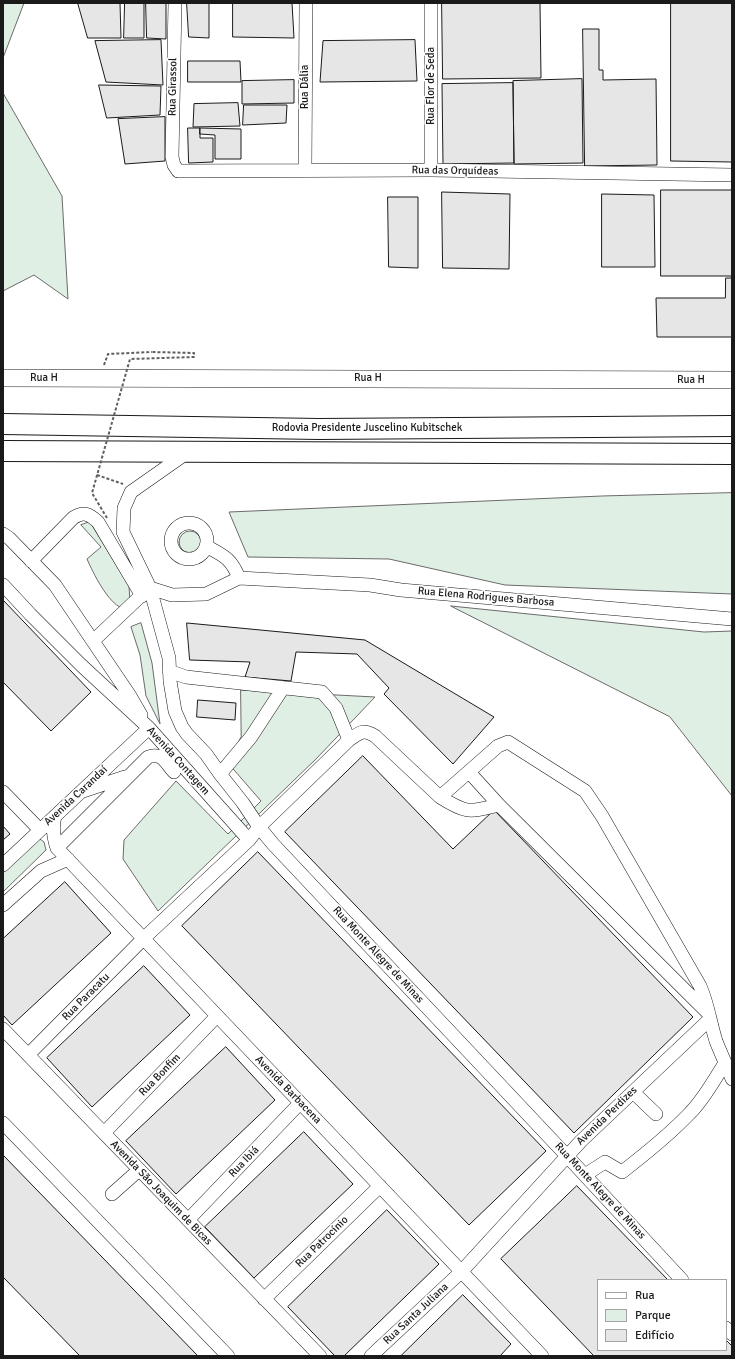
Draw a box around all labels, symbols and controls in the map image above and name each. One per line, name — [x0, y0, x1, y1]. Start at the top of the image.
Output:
street label: Rua Flor de Seda — [424, 47, 438, 125]
street label: Rua Girassol — [166, 58, 180, 116]
street label: Rua Dália — [298, 65, 312, 109]
street label: Rua das Orquídeas — [412, 164, 498, 178]
street label: Rua H — [30, 371, 58, 385]
street label: Rua H — [354, 371, 382, 385]
street label: Rua H — [677, 373, 705, 387]
street label: Rodovia Presidente Juscelino Kubitschek — [272, 421, 462, 435]
street label: Rua Elena Rodrigues Barbosa — [417, 584, 555, 610]
street label: Avenida Contagem — [144, 724, 212, 798]
street label: Avenida Carandaí — [42, 763, 110, 829]
street label: Rua Monte Alegre de Minas — [330, 904, 426, 1006]
street label: Rua Paracatu — [59, 970, 113, 1024]
street label: Rua Bonfim — [137, 1051, 183, 1099]
street label: Avenida Barbacena — [252, 1053, 324, 1127]
street label: Avenida Perdizes — [574, 1084, 640, 1148]
street label: Avenida São Joaquim de Bicas — [107, 1138, 215, 1248]
street label: Rua Monte Alegre de Minas — [552, 1140, 648, 1242]
street label: Rua Ibiá — [226, 1144, 262, 1180]
street label: Rua Patrocínio — [293, 1214, 351, 1270]
legend — [597, 1279, 727, 1351]
street label: Rua Santa Juliana — [381, 1280, 451, 1348]
text: Rua — [635, 1288, 655, 1303]
text: Parque — [635, 1308, 671, 1323]
text: Edifício — [635, 1328, 674, 1343]

